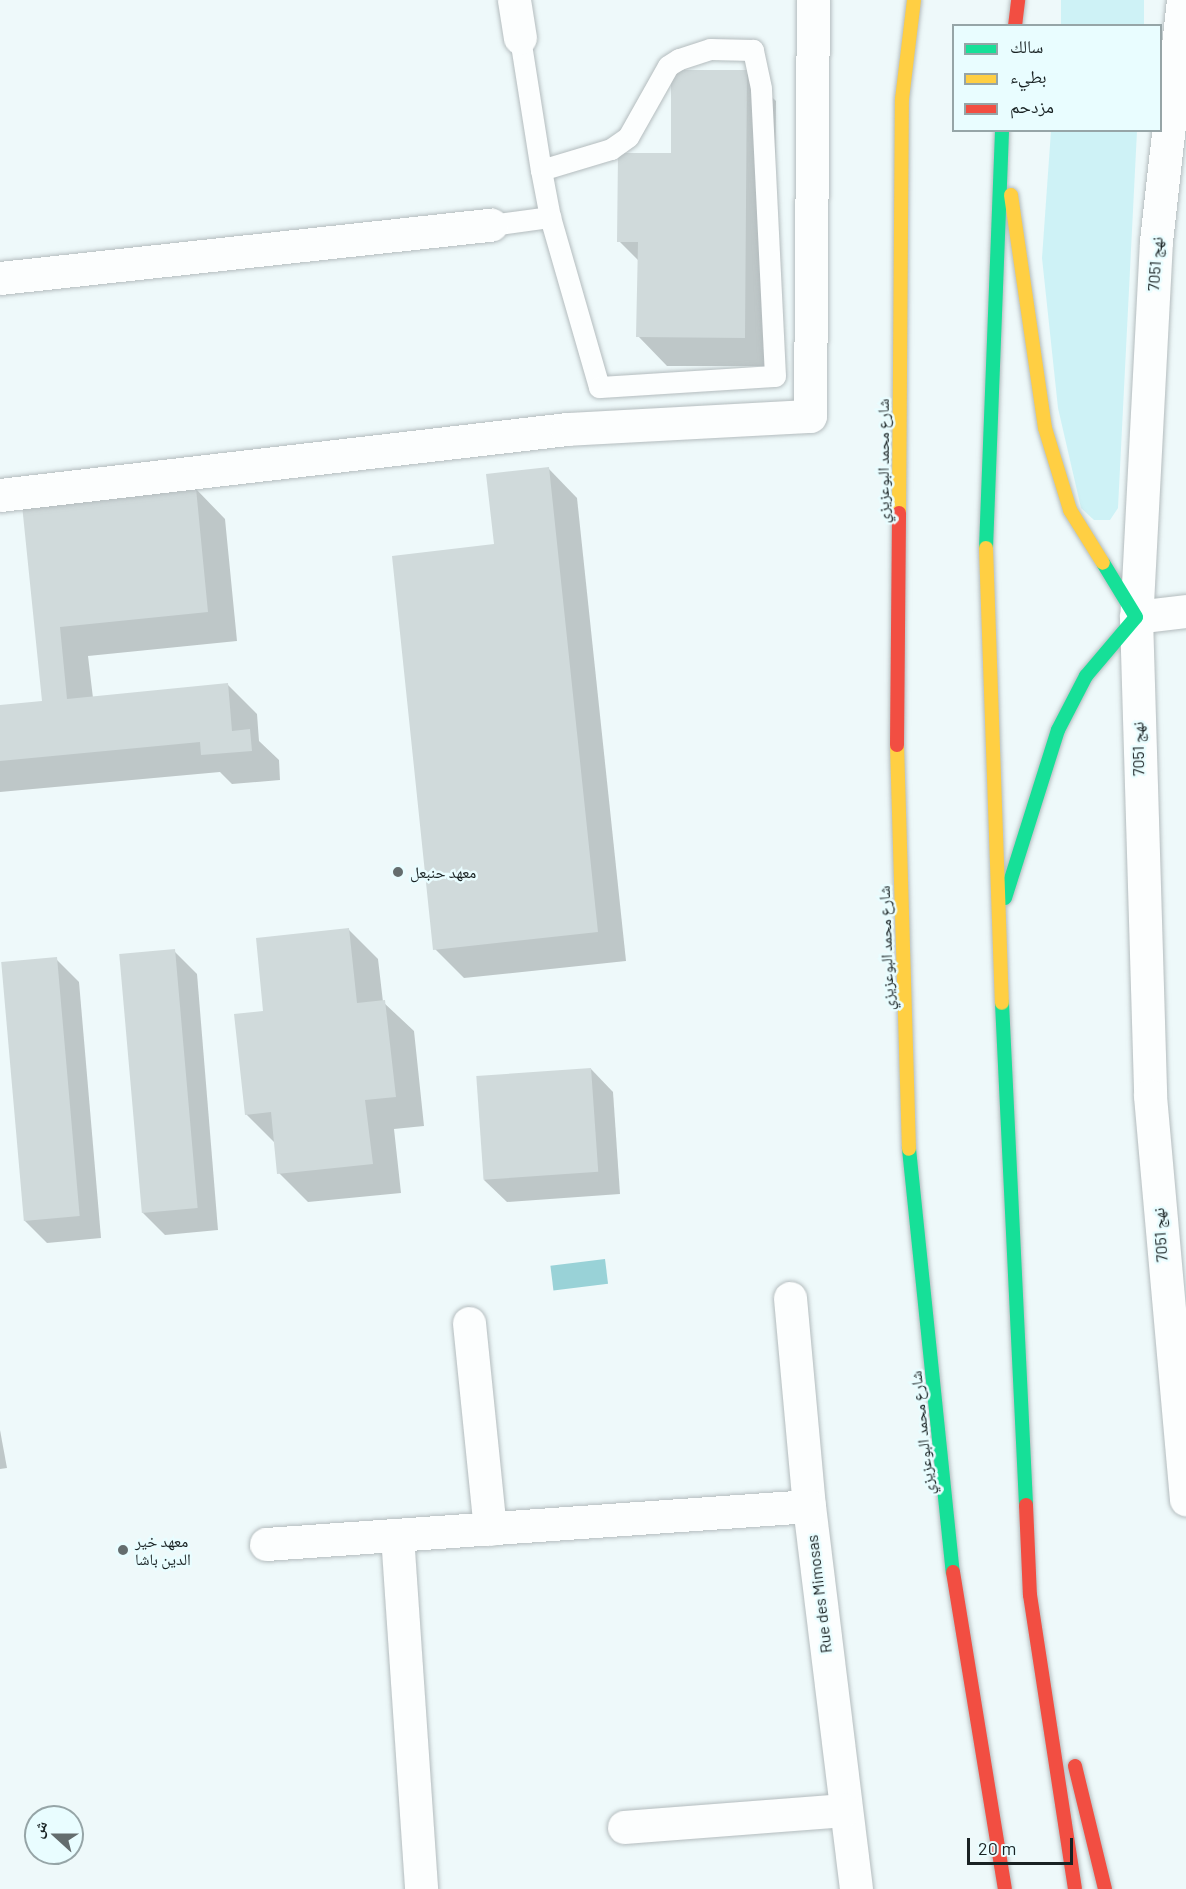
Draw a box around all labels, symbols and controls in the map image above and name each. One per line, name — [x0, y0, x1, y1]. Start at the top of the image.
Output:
legend — [952, 24, 1162, 132]
text: سالك — [1010, 35, 1043, 57]
text: بطيء — [1010, 65, 1047, 87]
text: مزدحم — [1010, 95, 1054, 117]
street label: نهج 7051 — [1144, 236, 1166, 292]
street label: شارع محمد البوعزيزي — [873, 399, 893, 523]
street label: نهج 7051 — [1128, 722, 1148, 776]
place label: معهد حنبعل — [410, 862, 476, 882]
marker: معهد حنبعل — [391, 865, 405, 879]
street label: شارع محمد البوعزيزي — [874, 885, 898, 1011]
street label: نهج 7051 — [1149, 1207, 1171, 1263]
street label: شارع محمد البوعزيزي — [906, 1370, 938, 1496]
place label: معهد خير الدين باشا — [135, 1531, 191, 1569]
street label: Rue des Mimosas — [802, 1534, 836, 1654]
marker: معهد خير الدين باشا — [116, 1543, 130, 1557]
north arrow — [24, 1805, 84, 1865]
text: ش — [27, 1818, 51, 1840]
scale bar — [970, 1826, 1076, 1864]
text: 20 m — [978, 1837, 1016, 1859]

